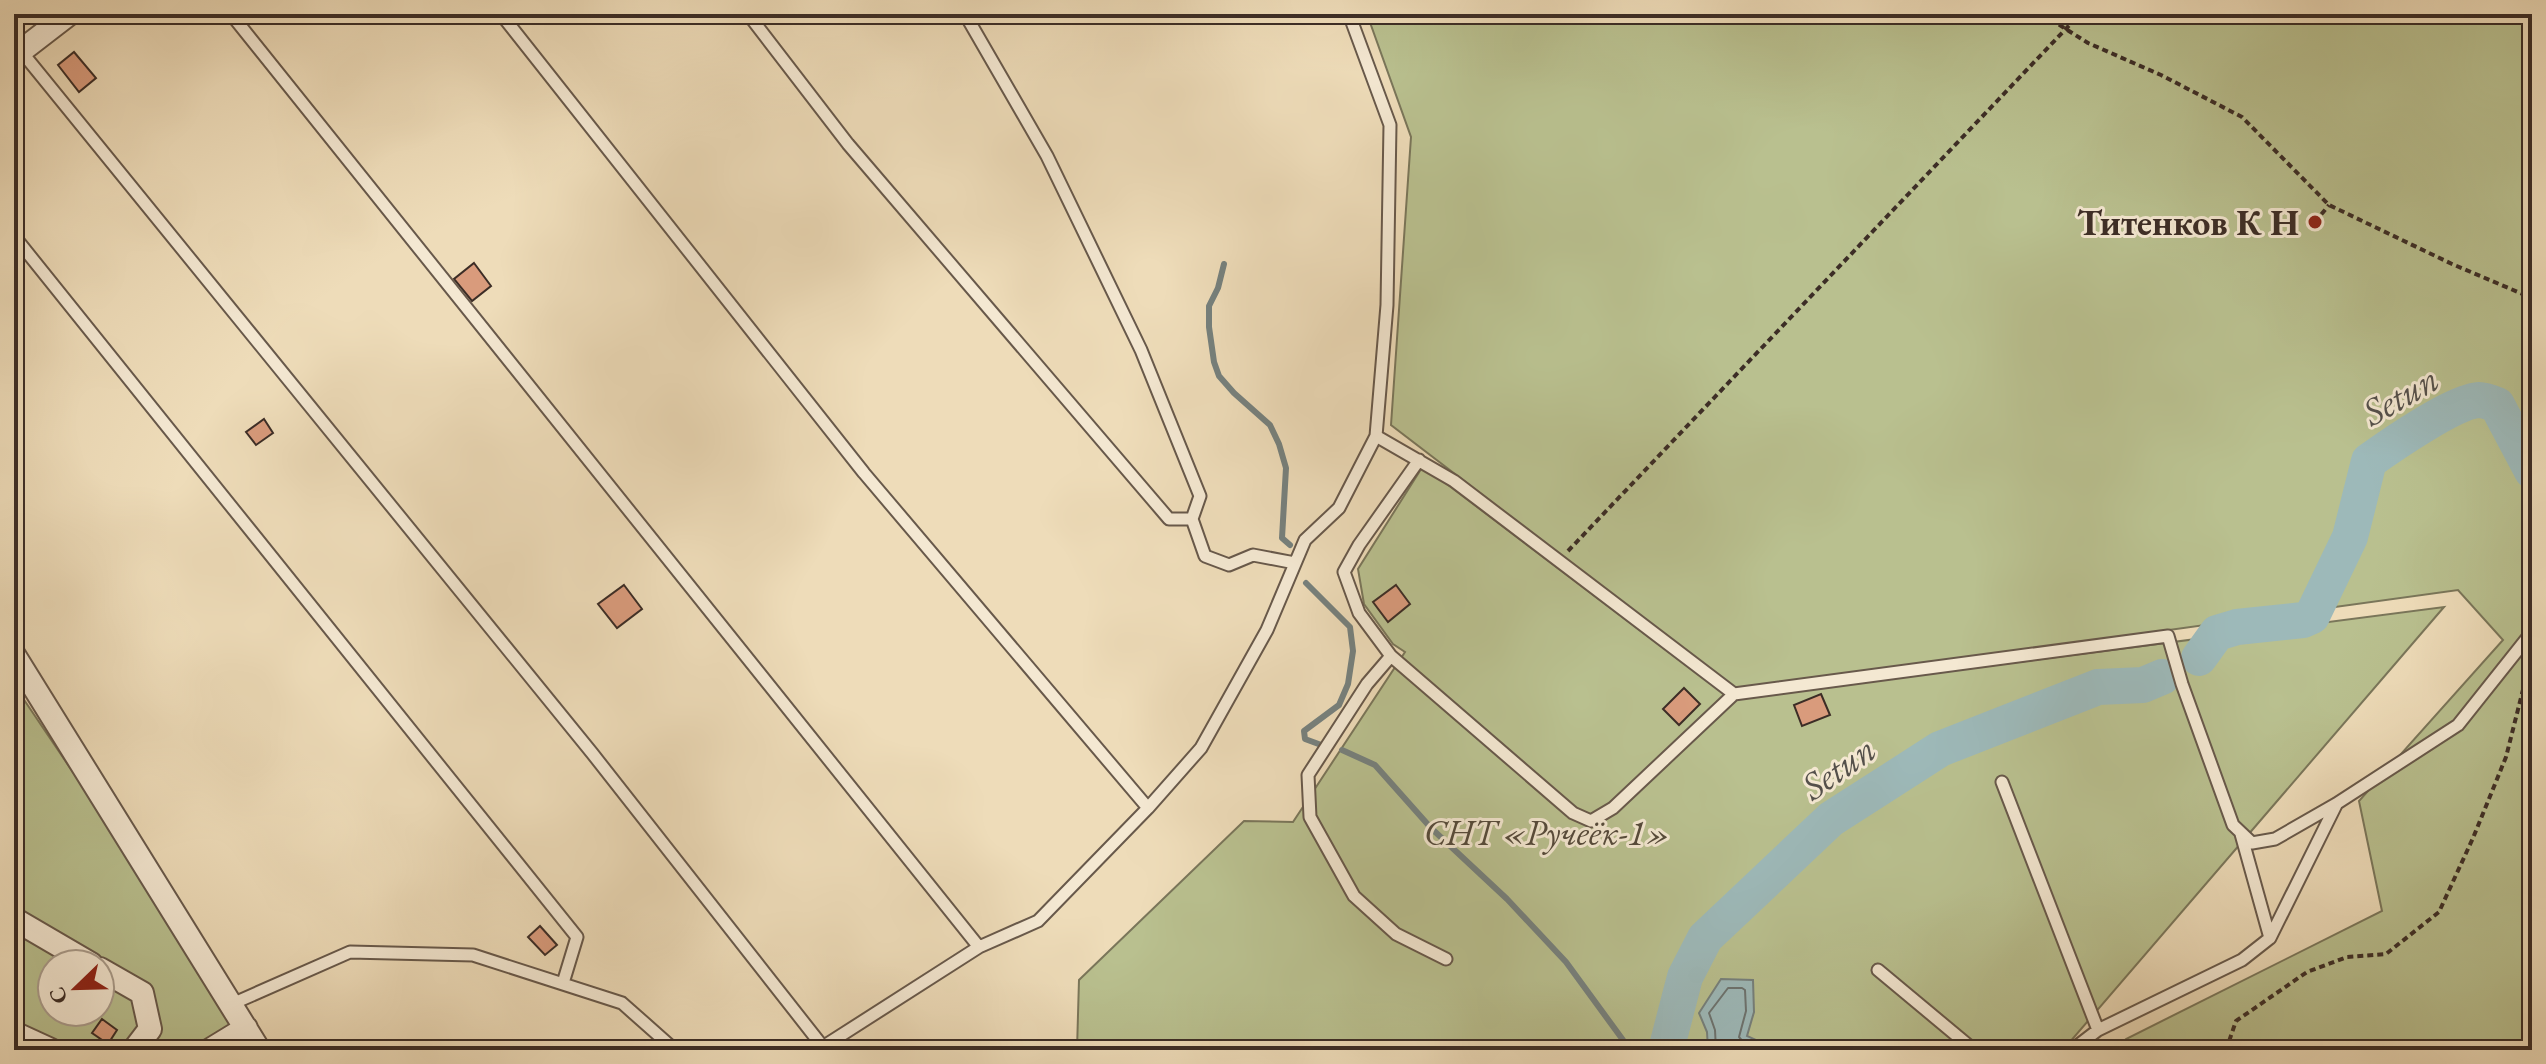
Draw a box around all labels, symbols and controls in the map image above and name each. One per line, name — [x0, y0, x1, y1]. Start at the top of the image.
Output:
place label: Титенков К Н — [2077, 199, 2299, 246]
marker: Титенков К Н — [2306, 213, 2324, 231]
water label: Setun — [2352, 354, 2447, 437]
water label: Setun — [1790, 724, 1885, 811]
park label: СНТ «Ручеёк-1» — [1424, 809, 1670, 856]
north arrow — [36, 948, 116, 1028]
text: С — [42, 983, 74, 1008]

